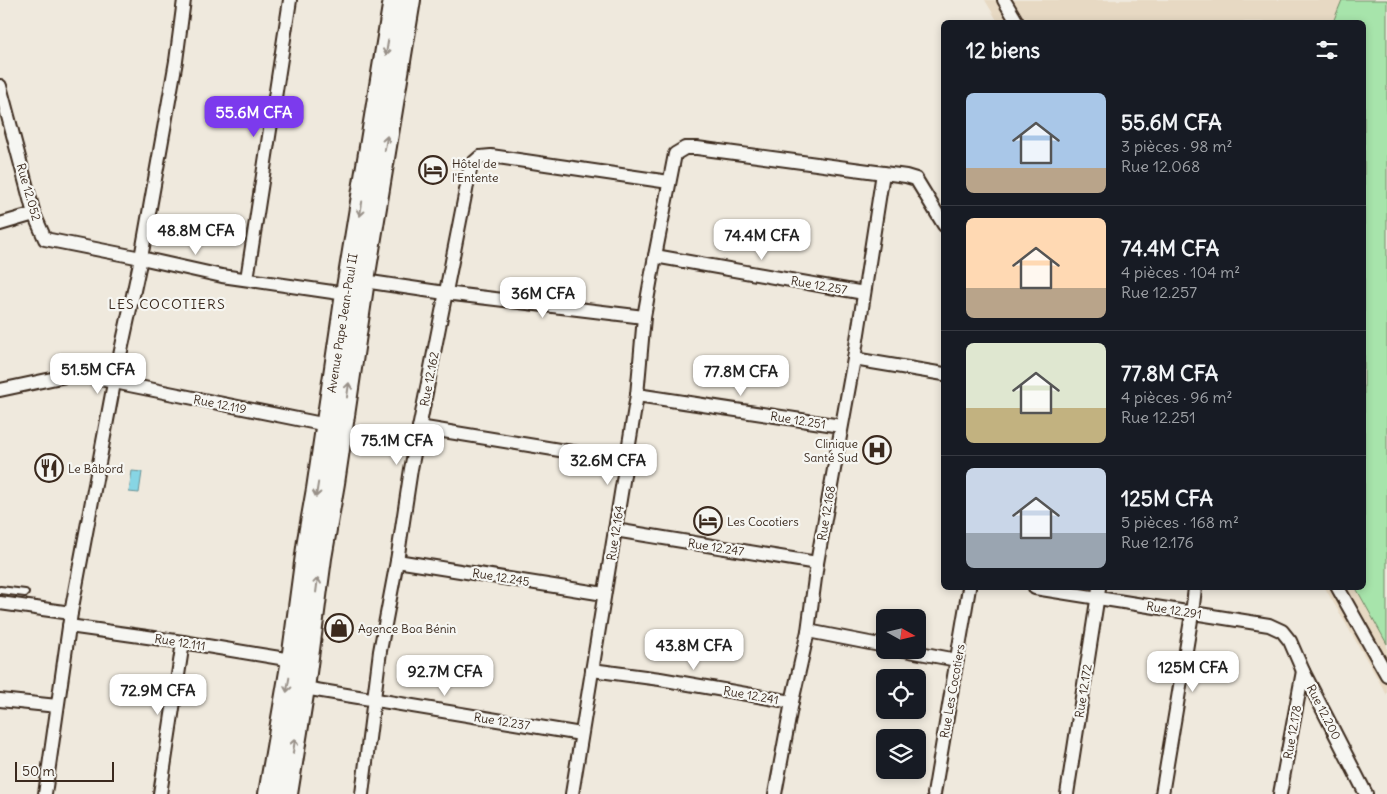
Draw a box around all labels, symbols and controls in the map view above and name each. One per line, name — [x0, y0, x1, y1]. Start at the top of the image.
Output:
icon: filters — [1313, 36, 1341, 64]
text: 12 biens — [966, 37, 1040, 64]
one-way arrow — [381, 40, 391, 56]
pin: 55.6M CFA — [197, 96, 311, 138]
text: 55.6M CFA — [216, 102, 292, 122]
text: 55.6M CFA — [1121, 109, 1222, 136]
icon: home — [1006, 113, 1066, 173]
one-way arrow — [382, 135, 392, 151]
text: 3 pièces · 98 m² — [1121, 136, 1232, 156]
hotel icon: Hôtel de l'Entente — [418, 155, 448, 185]
place label: Hôtel de l'Entente — [452, 156, 498, 185]
text: Rue 12.068 — [1121, 156, 1200, 176]
street label: Rue 12.052 — [14, 162, 44, 223]
one-way arrow — [355, 200, 365, 216]
pin: 48.8M CFA — [139, 214, 253, 256]
pin: 74.4M CFA — [705, 218, 819, 261]
text: 48.8M CFA — [158, 220, 234, 240]
text: 74.4M CFA — [725, 225, 799, 245]
text: 74.4M CFA — [1121, 235, 1219, 262]
icon: home — [1006, 238, 1066, 298]
street label: Avenue Pape Jean-Paul II — [324, 252, 360, 394]
text: 4 pièces · 104 m² — [1121, 262, 1240, 282]
street label: Rue 12.257 — [790, 273, 848, 297]
pin: 36M CFA — [497, 276, 589, 319]
text: Rue 12.257 — [1121, 282, 1197, 302]
text: 36M CFA — [511, 283, 575, 303]
district label: LES COCOTIERS — [108, 295, 226, 313]
street label: Rue 12.162 — [416, 350, 442, 408]
pin: 51.5M CFA — [41, 352, 155, 395]
pin: 77.8M CFA — [684, 354, 798, 397]
text: 51.5M CFA — [61, 359, 135, 379]
text: 77.8M CFA — [1121, 360, 1218, 387]
text: 77.8M CFA — [704, 361, 778, 381]
icon: home — [1006, 363, 1066, 423]
one-way arrow — [343, 382, 353, 398]
text: 4 pièces · 96 m² — [1121, 387, 1233, 407]
street label: Rue 12.119 — [192, 392, 248, 416]
text: Rue 12.251 — [1121, 407, 1196, 427]
street label: Rue 12.251 — [769, 408, 827, 432]
pin: 75.1M CFA — [340, 424, 454, 466]
text: 75.1M CFA — [361, 430, 433, 450]
hospital icon: Clinique Santé Sud — [862, 435, 892, 465]
place label: Clinique Santé Sud — [804, 436, 858, 465]
pin: 32.6M CFA — [551, 444, 665, 486]
text: 32.6M CFA — [570, 450, 646, 470]
restaurant icon: Le Bâbord — [34, 453, 64, 483]
place label: Le Bâbord — [68, 461, 123, 476]
one-way arrow — [311, 482, 321, 498]
street label: Rue 12.168 — [814, 484, 838, 542]
text: 125M CFA — [1121, 485, 1213, 512]
icon: home — [1006, 488, 1066, 548]
street label: Rue 12.164 — [603, 504, 627, 562]
hotel icon: Les Cocotiers — [693, 506, 723, 536]
text: 5 pièces · 168 m² — [1121, 512, 1239, 532]
place label: Les Cocotiers — [727, 514, 799, 529]
text: Rue 12.176 — [1121, 532, 1194, 552]
street label: Rue 12.247 — [687, 535, 745, 559]
street label: Rue 12.245 — [471, 565, 531, 589]
one-way arrow — [312, 577, 322, 593]
street label: Rue 12.291 — [1145, 598, 1203, 622]
north arrow — [876, 609, 926, 659]
map controls — [876, 609, 926, 779]
shop icon: Agence Boa Bénin — [324, 613, 354, 643]
place label: Agence Boa Bénin — [358, 621, 456, 636]
pin: 43.8M CFA — [637, 628, 751, 671]
street label: Rue 12.111 — [153, 631, 207, 653]
text: 43.8M CFA — [656, 635, 732, 655]
street label: Rue Les Cocotiers — [936, 643, 968, 739]
pin: 125M CFA — [1141, 650, 1245, 693]
pin: 92.7M CFA — [388, 654, 502, 697]
text: 125M CFA — [1158, 657, 1228, 677]
text: 92.7M CFA — [408, 661, 482, 681]
street label: Rue 12.172 — [1071, 663, 1095, 719]
button: locate — [876, 669, 926, 719]
pin: 72.9M CFA — [101, 674, 215, 716]
one-way arrow — [282, 677, 292, 693]
text: 72.9M CFA — [121, 680, 195, 700]
street label: Rue 12.200 — [1304, 682, 1344, 742]
street label: Rue 12.241 — [722, 683, 780, 707]
street label: Rue 12.178 — [1280, 704, 1304, 760]
street label: Rue 12.237 — [473, 709, 531, 733]
button: layers — [876, 729, 926, 779]
one-way arrow — [290, 738, 300, 754]
scale bar — [15, 759, 114, 782]
text: 50 m — [22, 762, 55, 780]

